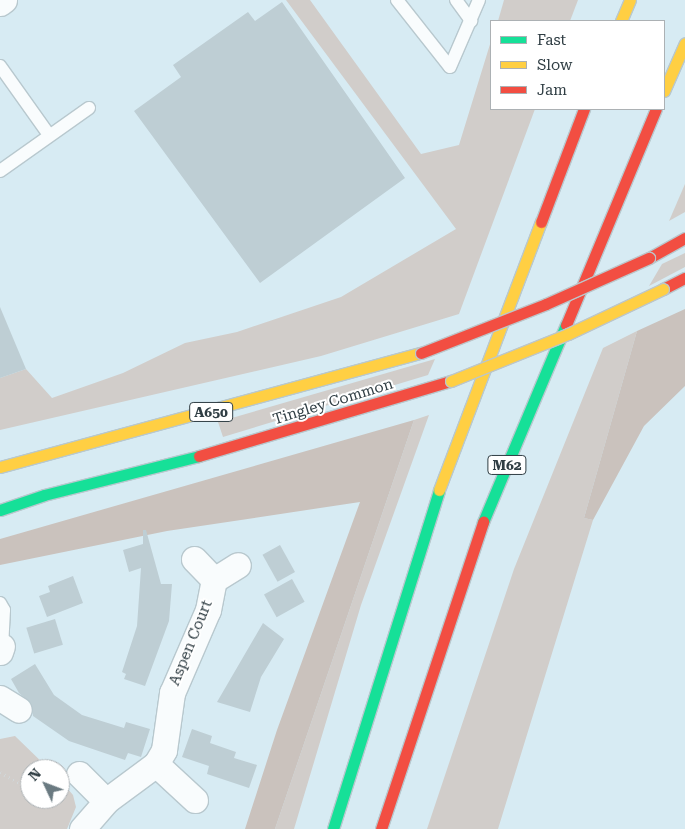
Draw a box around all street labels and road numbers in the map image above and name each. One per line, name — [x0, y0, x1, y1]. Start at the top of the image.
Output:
street label: Tingley Common — [271, 375, 395, 429]
road number: A650 — [188, 401, 234, 424]
road number: M62 — [487, 454, 527, 476]
street label: Aspen Court — [166, 598, 216, 688]

